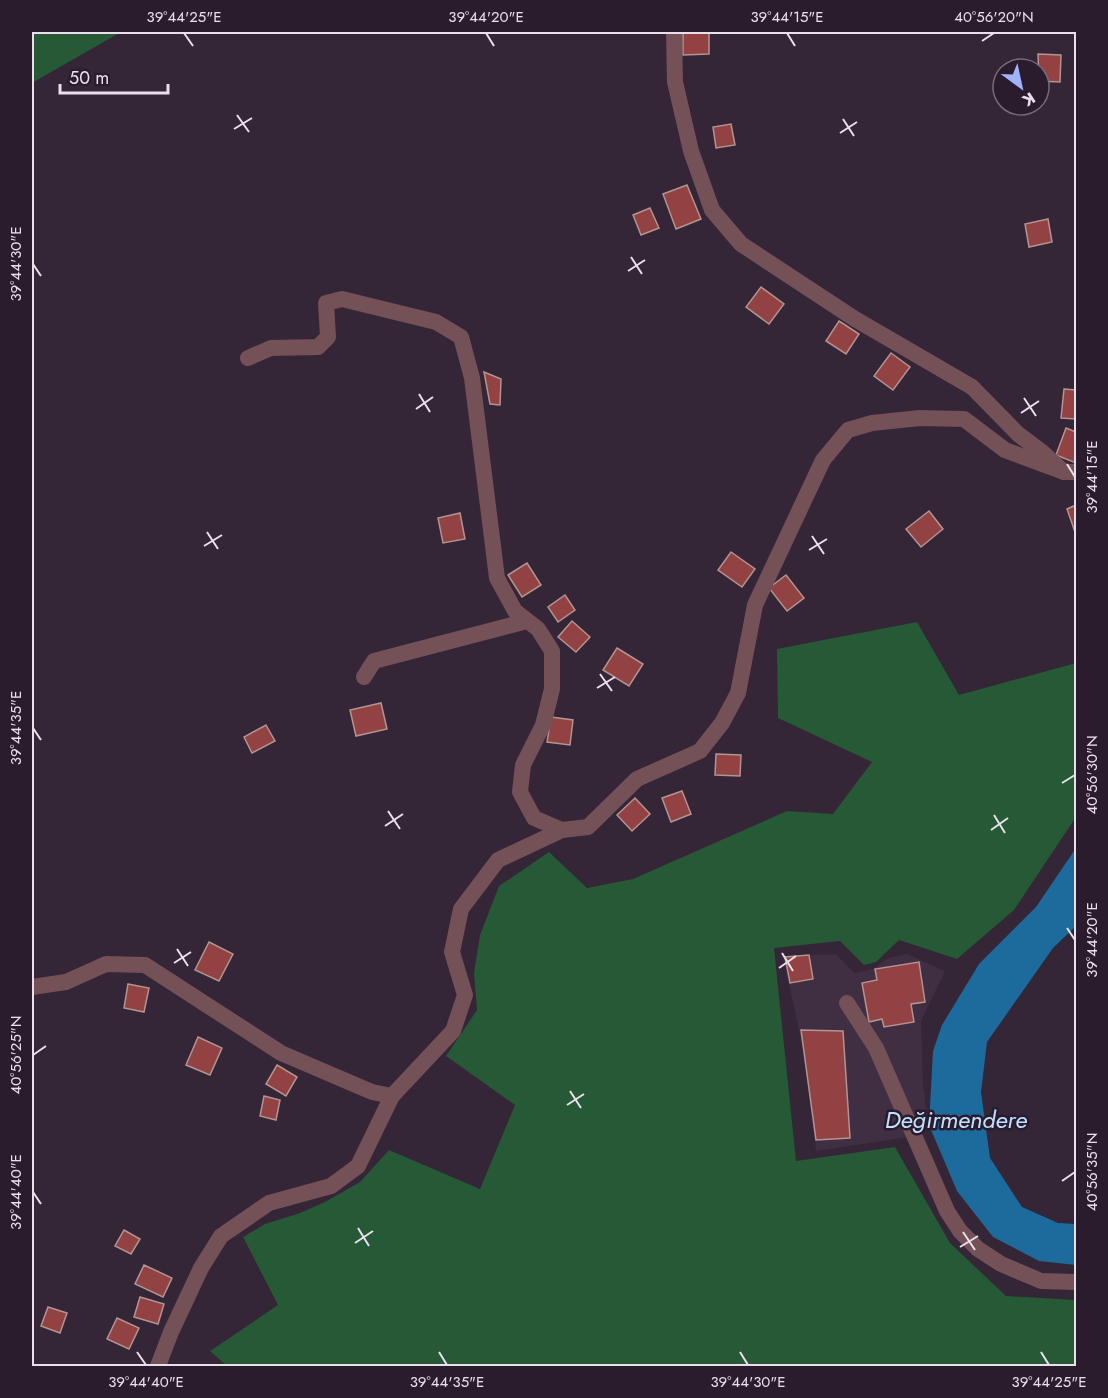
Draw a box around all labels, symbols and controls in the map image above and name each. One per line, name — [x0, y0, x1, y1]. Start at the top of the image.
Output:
text: 39°44'25"E — [147, 6, 222, 28]
text: 39°44'20"E — [448, 6, 524, 28]
text: 39°44'15"E — [750, 6, 824, 28]
text: 40°56'20"N — [954, 6, 1034, 28]
scale bar — [60, 57, 168, 95]
north arrow — [991, 57, 1051, 117]
text: 50 m — [69, 65, 109, 91]
text: K — [1017, 86, 1040, 112]
text: 39°44'30"E — [5, 226, 27, 302]
text: 39°44'15"E — [1081, 440, 1103, 514]
text: 39°44'35"E — [5, 691, 27, 765]
text: 40°56'30"N — [1081, 735, 1103, 815]
text: 39°44'20"E — [1081, 902, 1103, 978]
text: 40°56'25"N — [5, 1016, 27, 1094]
water label: Değirmendere — [885, 1102, 1027, 1137]
text: 40°56'35"N — [1081, 1133, 1103, 1211]
text: 39°44'40"E — [5, 1154, 27, 1230]
text: 39°44'40"E — [108, 1371, 184, 1393]
text: 39°44'35"E — [410, 1371, 484, 1393]
text: 39°44'30"E — [710, 1371, 786, 1393]
text: 39°44'25"E — [1012, 1371, 1087, 1393]

